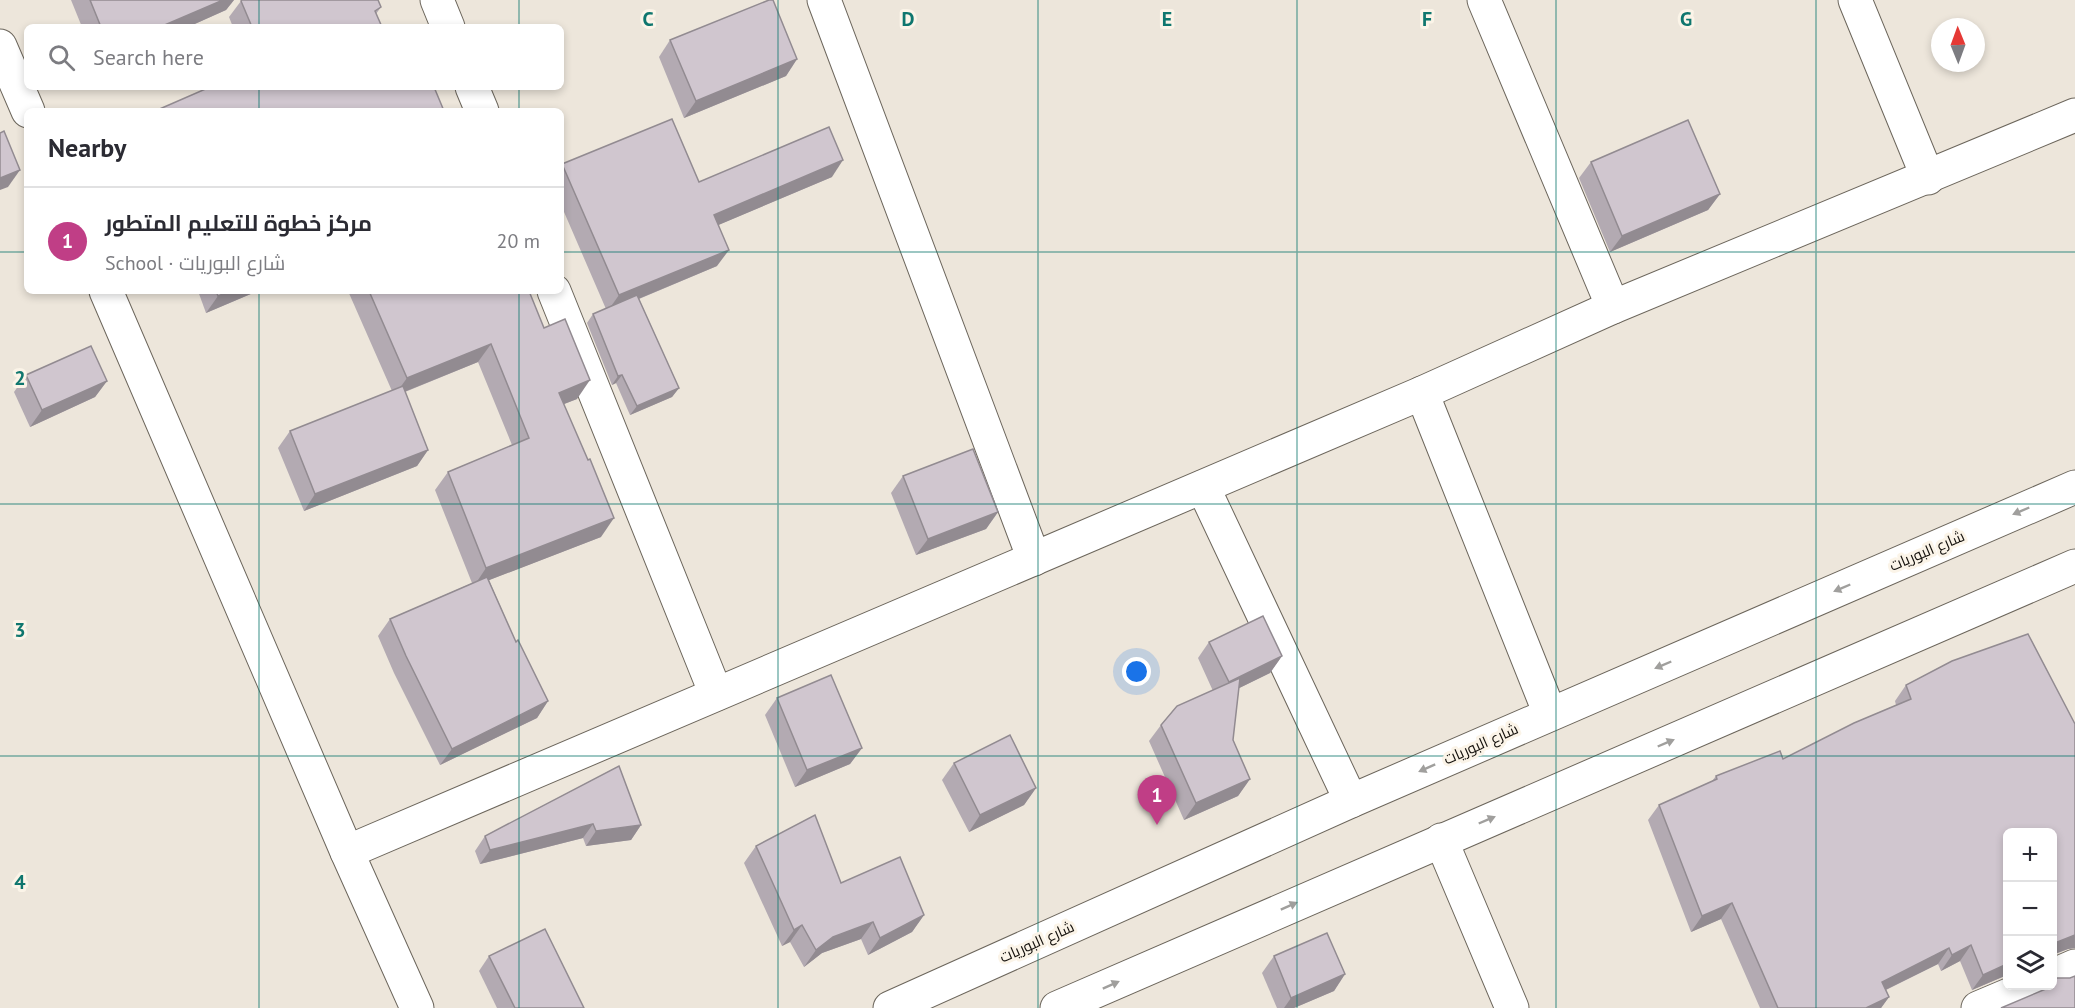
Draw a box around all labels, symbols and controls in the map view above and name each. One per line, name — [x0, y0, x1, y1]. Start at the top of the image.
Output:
text: C — [642, 6, 654, 32]
text: D — [902, 6, 915, 32]
text: E — [1162, 6, 1172, 32]
text: F — [1422, 6, 1432, 32]
text: G — [1680, 6, 1692, 32]
north arrow — [1931, 18, 1985, 72]
search box — [24, 24, 564, 90]
icon: search — [45, 41, 78, 74]
text: Search here — [93, 43, 204, 71]
text: Nearby — [48, 131, 126, 164]
text: مركز خطوة للتعليم المتطور — [105, 209, 372, 237]
text: 1 — [62, 228, 73, 254]
text: 20 m — [497, 228, 540, 254]
text: School · شارع البوريات — [105, 250, 285, 276]
text: 2 — [14, 365, 26, 391]
one-way arrow — [2013, 506, 2030, 515]
street label: شارع البوريات — [1886, 526, 1968, 577]
one-way arrow — [1833, 583, 1851, 593]
text: 3 — [14, 617, 26, 643]
your location — [1122, 657, 1151, 686]
one-way arrow — [1654, 660, 1672, 670]
street label: شارع البوريات — [1441, 719, 1522, 770]
one-way arrow — [1658, 738, 1676, 748]
one-way arrow — [1417, 763, 1435, 773]
pin: 1 — [1138, 776, 1176, 825]
one-way arrow — [1479, 815, 1497, 825]
map controls — [2003, 828, 2057, 990]
button: + — [2003, 828, 2057, 882]
text: 4 — [14, 869, 26, 895]
button: − — [2003, 882, 2057, 936]
one-way arrow — [1281, 902, 1298, 911]
street label: شارع البوريات — [997, 917, 1078, 968]
button: layers — [2003, 936, 2057, 990]
one-way arrow — [1102, 980, 1119, 989]

